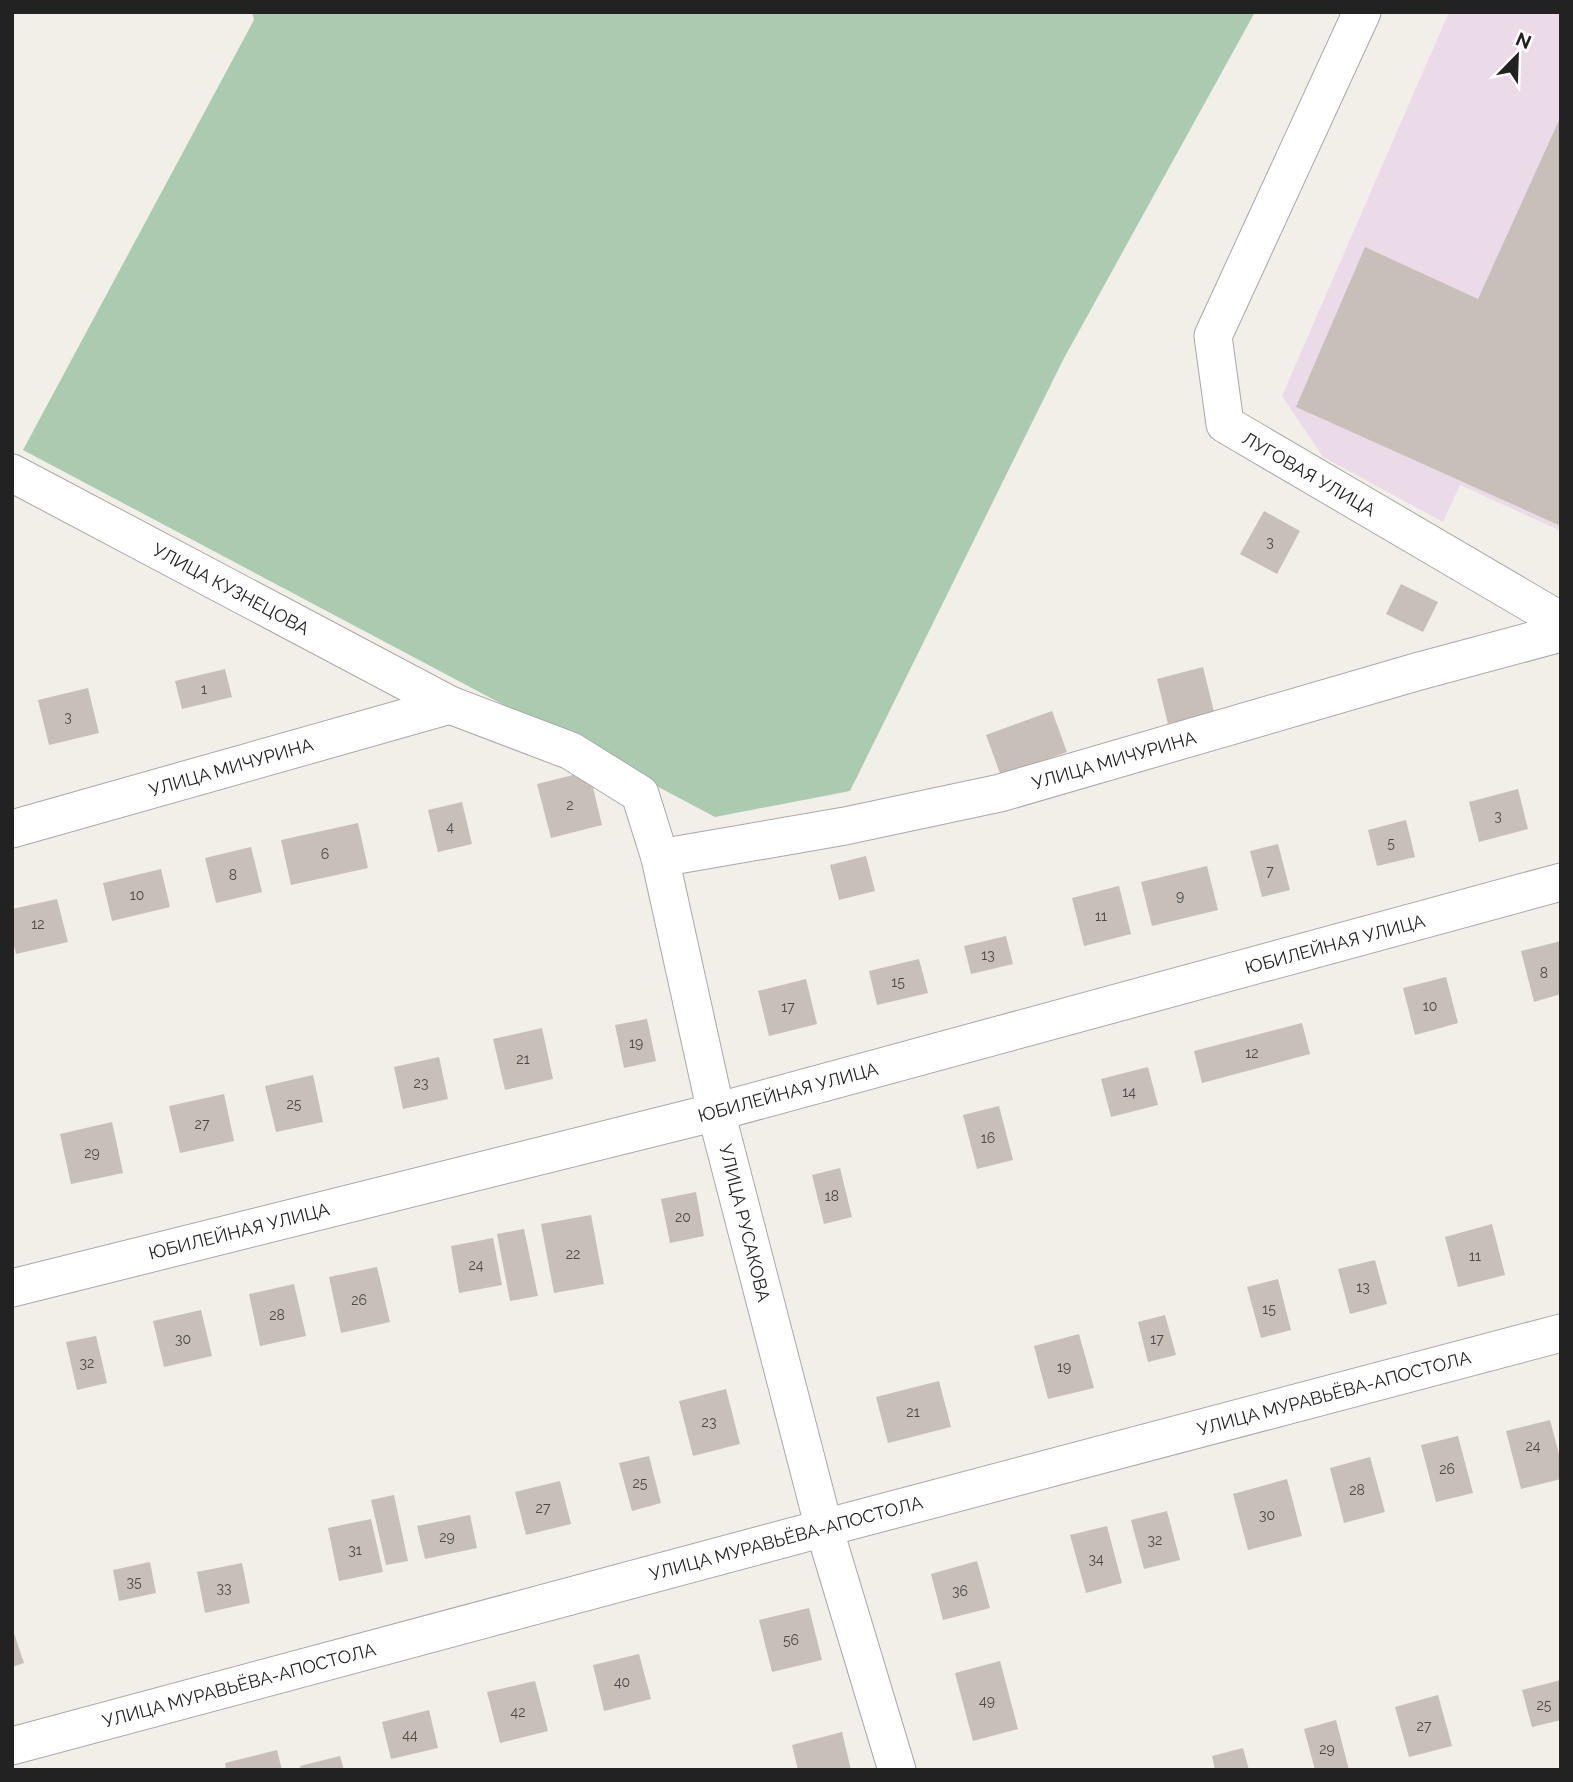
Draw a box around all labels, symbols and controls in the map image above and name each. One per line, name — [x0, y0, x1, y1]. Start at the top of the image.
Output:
north arrow — [1482, 21, 1552, 91]
text: N — [1513, 27, 1535, 53]
street label: ЛУГОВАЯ УЛИЦА — [1239, 427, 1379, 521]
house number: 3 — [1266, 534, 1274, 550]
street label: УЛИЦА КУЗНЕЦОВА — [149, 539, 313, 639]
house number: 1 — [201, 681, 207, 697]
house number: 3 — [64, 709, 72, 725]
street label: УЛИЦА МИЧУРИНА — [1030, 727, 1198, 793]
street label: УЛИЦА МИЧУРИНА — [147, 734, 315, 800]
house number: 2 — [566, 797, 574, 813]
house number: 3 — [1494, 808, 1502, 824]
house number: 4 — [446, 819, 454, 835]
house number: 5 — [1387, 835, 1395, 851]
house number: 6 — [321, 846, 329, 862]
house number: 7 — [1266, 863, 1274, 879]
house number: 8 — [229, 867, 237, 883]
house number: 10 — [130, 887, 144, 903]
house number: 9 — [1176, 888, 1184, 904]
house number: 11 — [1095, 908, 1107, 924]
street label: ЮБИЛЕЙНАЯ УЛИЦА — [1243, 910, 1427, 978]
house number: 12 — [31, 916, 45, 932]
house number: 13 — [981, 947, 995, 963]
house number: 8 — [1540, 965, 1548, 981]
house number: 15 — [891, 974, 905, 990]
house number: 10 — [1423, 998, 1437, 1014]
house number: 17 — [781, 999, 795, 1015]
house number: 19 — [629, 1035, 643, 1051]
house number: 12 — [1245, 1045, 1259, 1061]
house number: 21 — [516, 1051, 530, 1067]
street label: ЮБИЛЕЙНАЯ УЛИЦА — [696, 1058, 880, 1126]
house number: 23 — [414, 1075, 428, 1091]
house number: 14 — [1122, 1084, 1136, 1100]
house number: 25 — [287, 1096, 302, 1112]
house number: 27 — [195, 1116, 210, 1132]
house number: 16 — [981, 1130, 995, 1146]
street label: УЛИЦА РУСАКОВА — [715, 1142, 775, 1304]
house number: 29 — [84, 1145, 100, 1161]
house number: 18 — [825, 1188, 839, 1204]
street label: ЮБИЛЕЙНАЯ УЛИЦА — [146, 1198, 332, 1264]
house number: 20 — [675, 1209, 691, 1225]
house number: 22 — [566, 1246, 580, 1262]
house number: 11 — [1469, 1248, 1481, 1264]
house number: 24 — [469, 1257, 484, 1273]
house number: 13 — [1356, 1279, 1370, 1295]
house number: 26 — [351, 1292, 367, 1308]
house number: 15 — [1262, 1301, 1276, 1317]
house number: 28 — [269, 1307, 285, 1323]
house number: 30 — [175, 1331, 191, 1347]
house number: 17 — [1150, 1331, 1164, 1347]
street label: УЛИЦА МУРАВЬЁВА-АПОСТОЛА — [1195, 1346, 1473, 1440]
house number: 32 — [80, 1355, 94, 1371]
house number: 19 — [1057, 1359, 1071, 1375]
house number: 21 — [906, 1404, 920, 1420]
house number: 23 — [702, 1414, 716, 1430]
house number: 24 — [1526, 1438, 1541, 1454]
house number: 26 — [1439, 1461, 1455, 1477]
house number: 25 — [633, 1475, 648, 1491]
house number: 28 — [1349, 1482, 1365, 1498]
street label: УЛИЦА МУРАВЬЁВА-АПОСТОЛА — [647, 1491, 925, 1585]
house number: 27 — [536, 1500, 551, 1516]
house number: 30 — [1259, 1507, 1275, 1523]
house number: 29 — [439, 1529, 455, 1545]
house number: 32 — [1148, 1532, 1162, 1548]
house number: 31 — [348, 1542, 362, 1558]
house number: 34 — [1088, 1551, 1104, 1567]
house number: 35 — [126, 1574, 142, 1590]
house number: 33 — [217, 1580, 231, 1596]
house number: 36 — [952, 1583, 968, 1599]
house number: 56 — [783, 1632, 799, 1648]
street label: УЛИЦА МУРАВЬЁВА-АПОСТОЛА — [100, 1638, 378, 1732]
house number: 40 — [614, 1674, 630, 1690]
house number: 49 — [979, 1693, 995, 1709]
house number: 25 — [1537, 1697, 1552, 1713]
house number: 42 — [511, 1704, 525, 1720]
house number: 27 — [1417, 1718, 1432, 1734]
house number: 44 — [402, 1727, 418, 1743]
house number: 29 — [1319, 1741, 1335, 1757]

